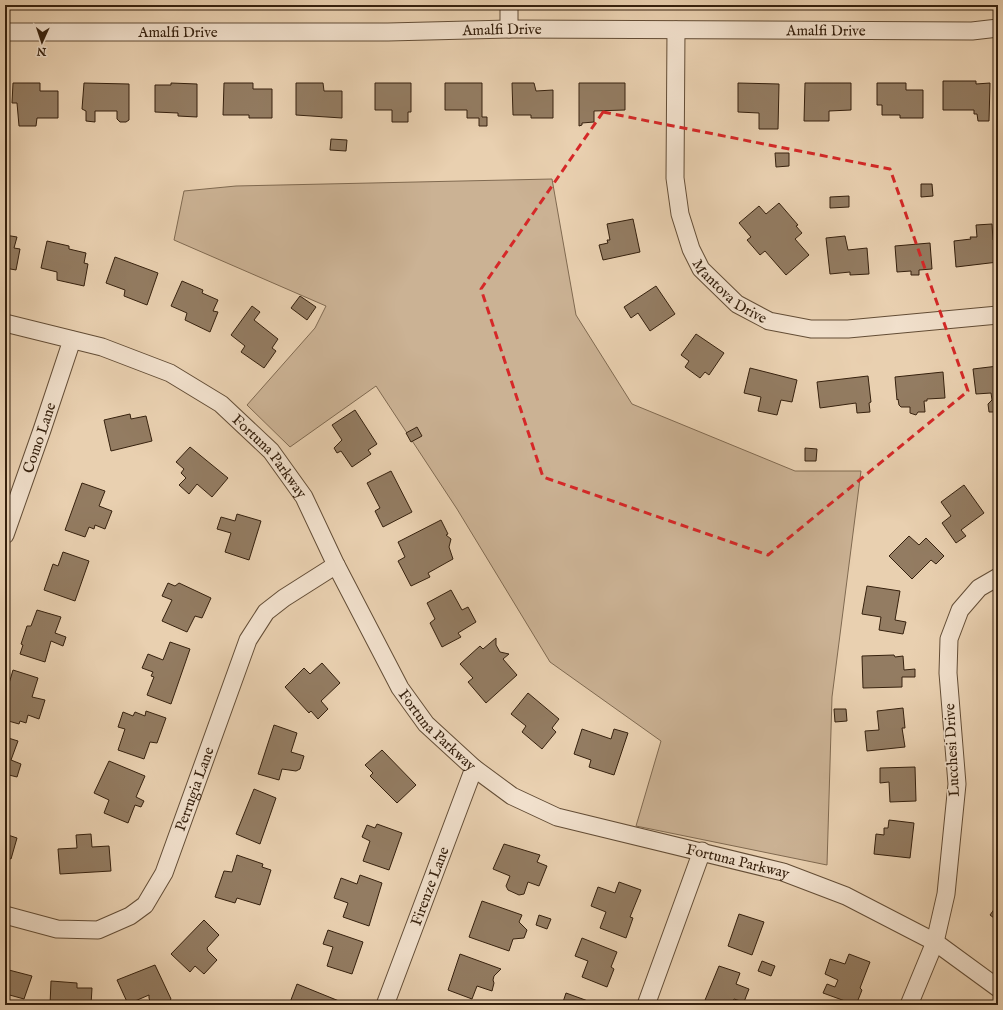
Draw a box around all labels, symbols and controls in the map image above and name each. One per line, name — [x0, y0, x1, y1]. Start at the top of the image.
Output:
street label: Amalfi Drive — [461, 19, 542, 40]
street label: Amalfi Drive — [785, 21, 866, 40]
north arrow — [22, 22, 62, 62]
street label: Amalfi Drive — [137, 23, 218, 42]
text: N — [36, 44, 48, 58]
street label: Mantova Drive — [688, 256, 771, 328]
street label: Como Lane — [18, 400, 60, 476]
street label: Fortuna Parkway — [228, 410, 312, 502]
street label: Fortuna Parkway — [394, 685, 481, 775]
street label: Lucchesi Drive — [940, 703, 964, 797]
street label: Perrugia Lane — [170, 744, 218, 834]
street label: Fortuna Parkway — [684, 839, 793, 883]
street label: Firenze Lane — [406, 844, 453, 928]

